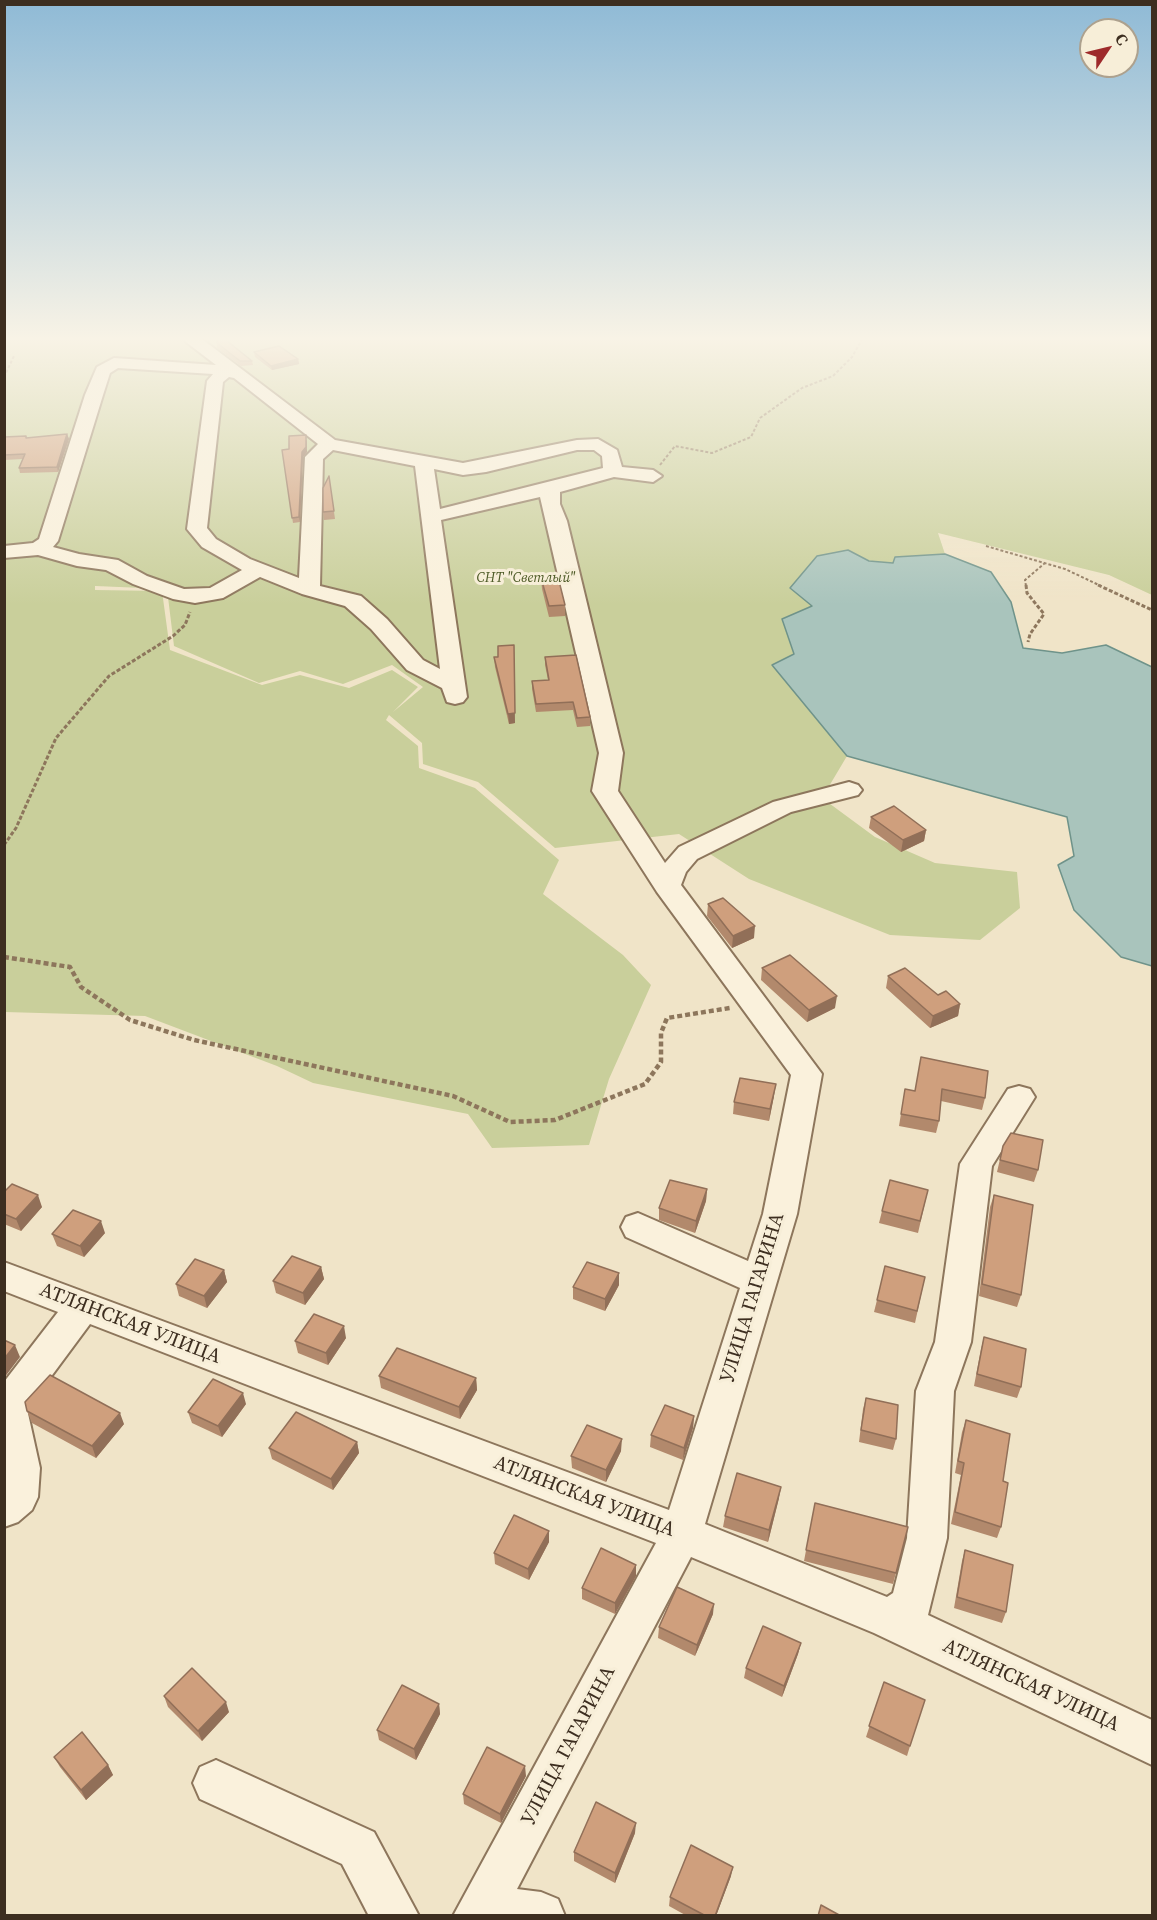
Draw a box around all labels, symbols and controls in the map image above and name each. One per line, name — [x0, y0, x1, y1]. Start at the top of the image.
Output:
north arrow — [1079, 18, 1139, 78]
text: С — [1110, 28, 1134, 49]
park label: СНТ "Светлый" — [476, 570, 576, 586]
street label: УЛИЦА ГАГАРИНА — [716, 1210, 790, 1386]
street label: АТЛЯНСКАЯ УЛИЦА — [36, 1278, 224, 1370]
street label: АТЛЯНСКАЯ УЛИЦА — [490, 1451, 678, 1543]
street label: АТЛЯНСКАЯ УЛИЦА — [939, 1635, 1123, 1737]
street label: УЛИЦА ГАГАРИНА — [517, 1662, 621, 1830]

